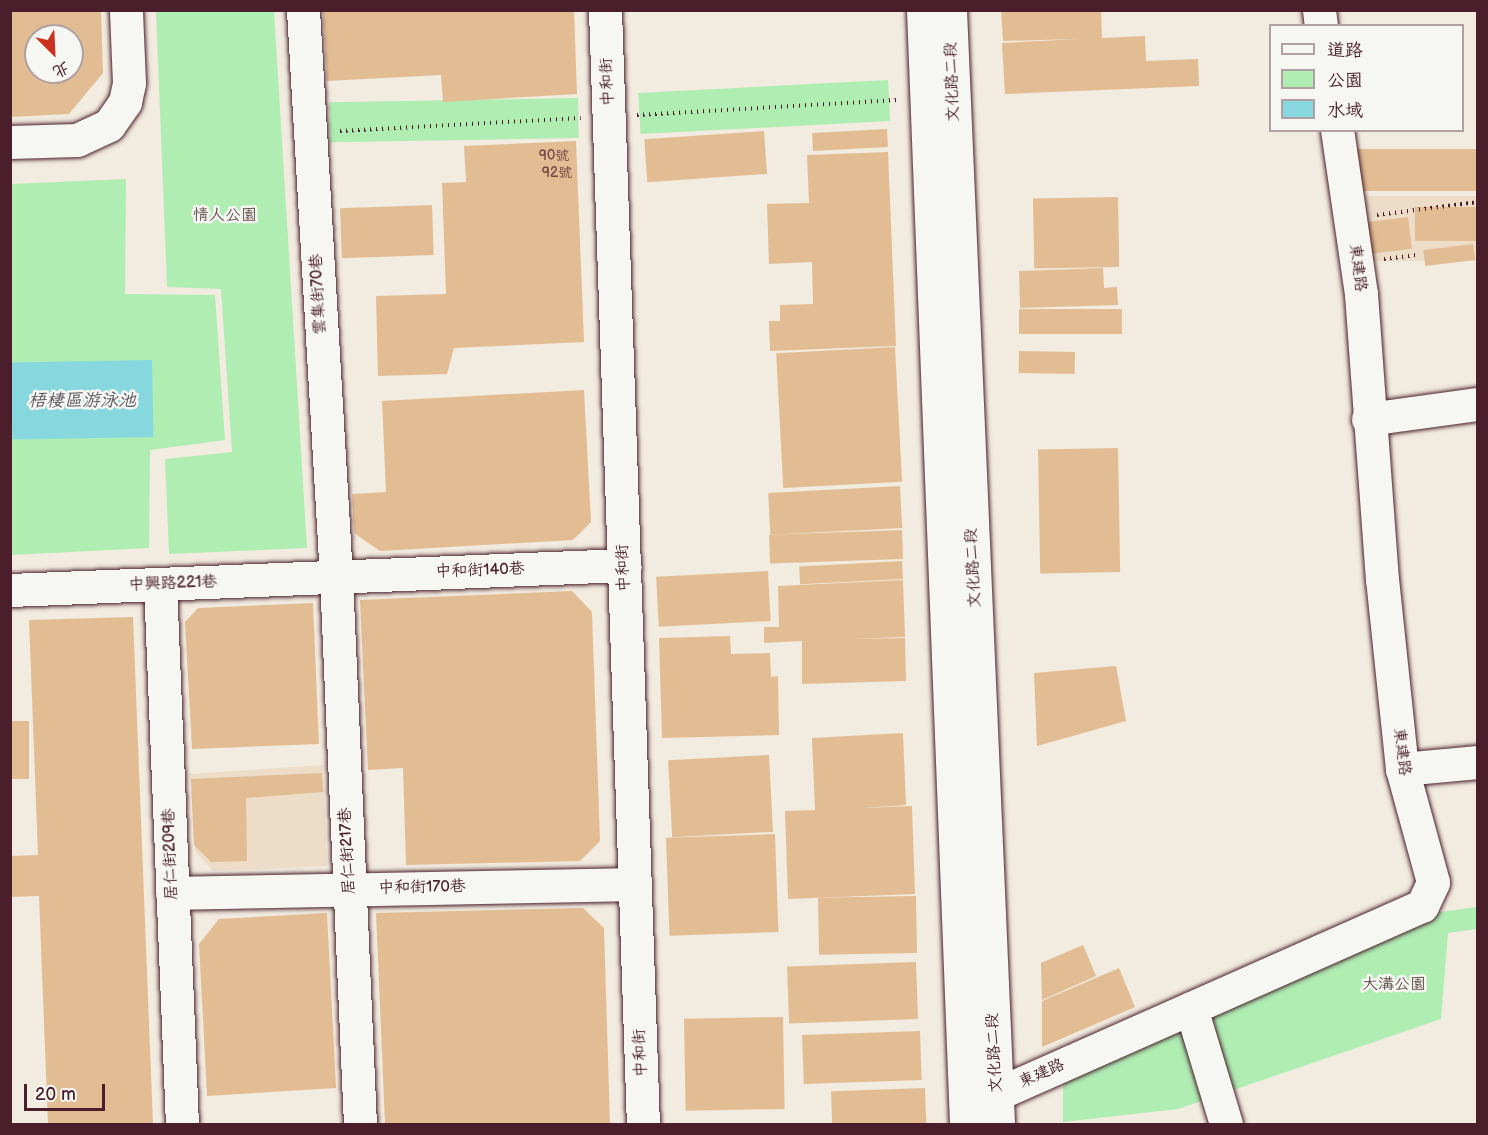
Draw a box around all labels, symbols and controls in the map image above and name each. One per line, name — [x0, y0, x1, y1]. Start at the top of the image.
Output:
north arrow — [24, 24, 84, 84]
legend — [1269, 24, 1464, 132]
text: 道路 — [1327, 40, 1363, 61]
street label: 文化路二段 — [942, 42, 964, 122]
text: 北 — [50, 57, 72, 81]
street label: 中和街 — [598, 58, 618, 106]
text: 公園 — [1327, 70, 1363, 91]
text: 水域 — [1327, 100, 1363, 121]
house number: 90號 — [539, 148, 569, 164]
house number: 92號 — [542, 165, 572, 181]
park label: 情人公園 — [193, 206, 257, 226]
street label: 東建路 — [1344, 243, 1370, 293]
street label: 雲集街70巷 — [307, 253, 331, 335]
water label: 梧棲區游泳池 — [28, 390, 136, 412]
street label: 文化路二段 — [962, 528, 986, 608]
street label: 中和街 — [614, 544, 634, 592]
street label: 中和街140巷 — [435, 560, 525, 582]
street label: 中興路221巷 — [128, 573, 218, 595]
street label: 東建路 — [1388, 727, 1414, 777]
street label: 居仁街217巷 — [336, 807, 360, 895]
street label: 居仁街209巷 — [160, 808, 182, 900]
street label: 中和街170巷 — [378, 878, 466, 898]
park label: 大溝公園 — [1362, 975, 1426, 995]
street label: 文化路二段 — [983, 1013, 1007, 1093]
street label: 中和街 — [631, 1029, 651, 1077]
street label: 東建路 — [1016, 1055, 1068, 1093]
scale bar — [27, 1072, 108, 1110]
text: 20 m — [35, 1084, 76, 1105]

